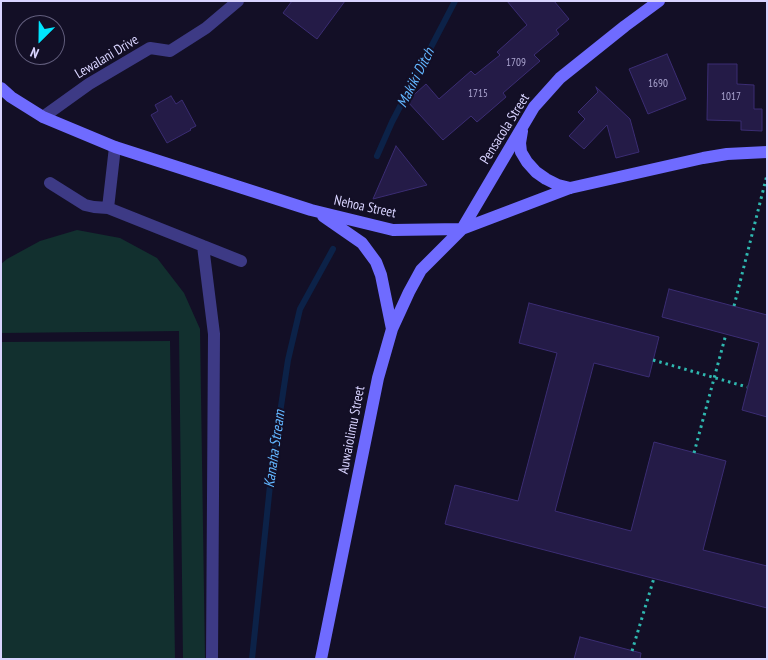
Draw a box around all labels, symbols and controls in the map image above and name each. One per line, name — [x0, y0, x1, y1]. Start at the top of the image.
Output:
north arrow — [15, 15, 65, 65]
street label: Lewalani Drive — [72, 31, 142, 83]
text: N — [28, 43, 42, 63]
water label: Makiki Ditch — [393, 45, 439, 111]
house number: 1709 — [506, 56, 526, 70]
house number: 1690 — [648, 77, 668, 91]
house number: 1715 — [468, 87, 488, 101]
house number: 1017 — [721, 90, 741, 104]
street label: Pensacola Street — [477, 91, 533, 167]
street label: Nehoa Street — [332, 192, 398, 222]
street label: Auwaiolimu Street — [335, 385, 369, 475]
water label: Kanaha Stream — [261, 409, 289, 489]

